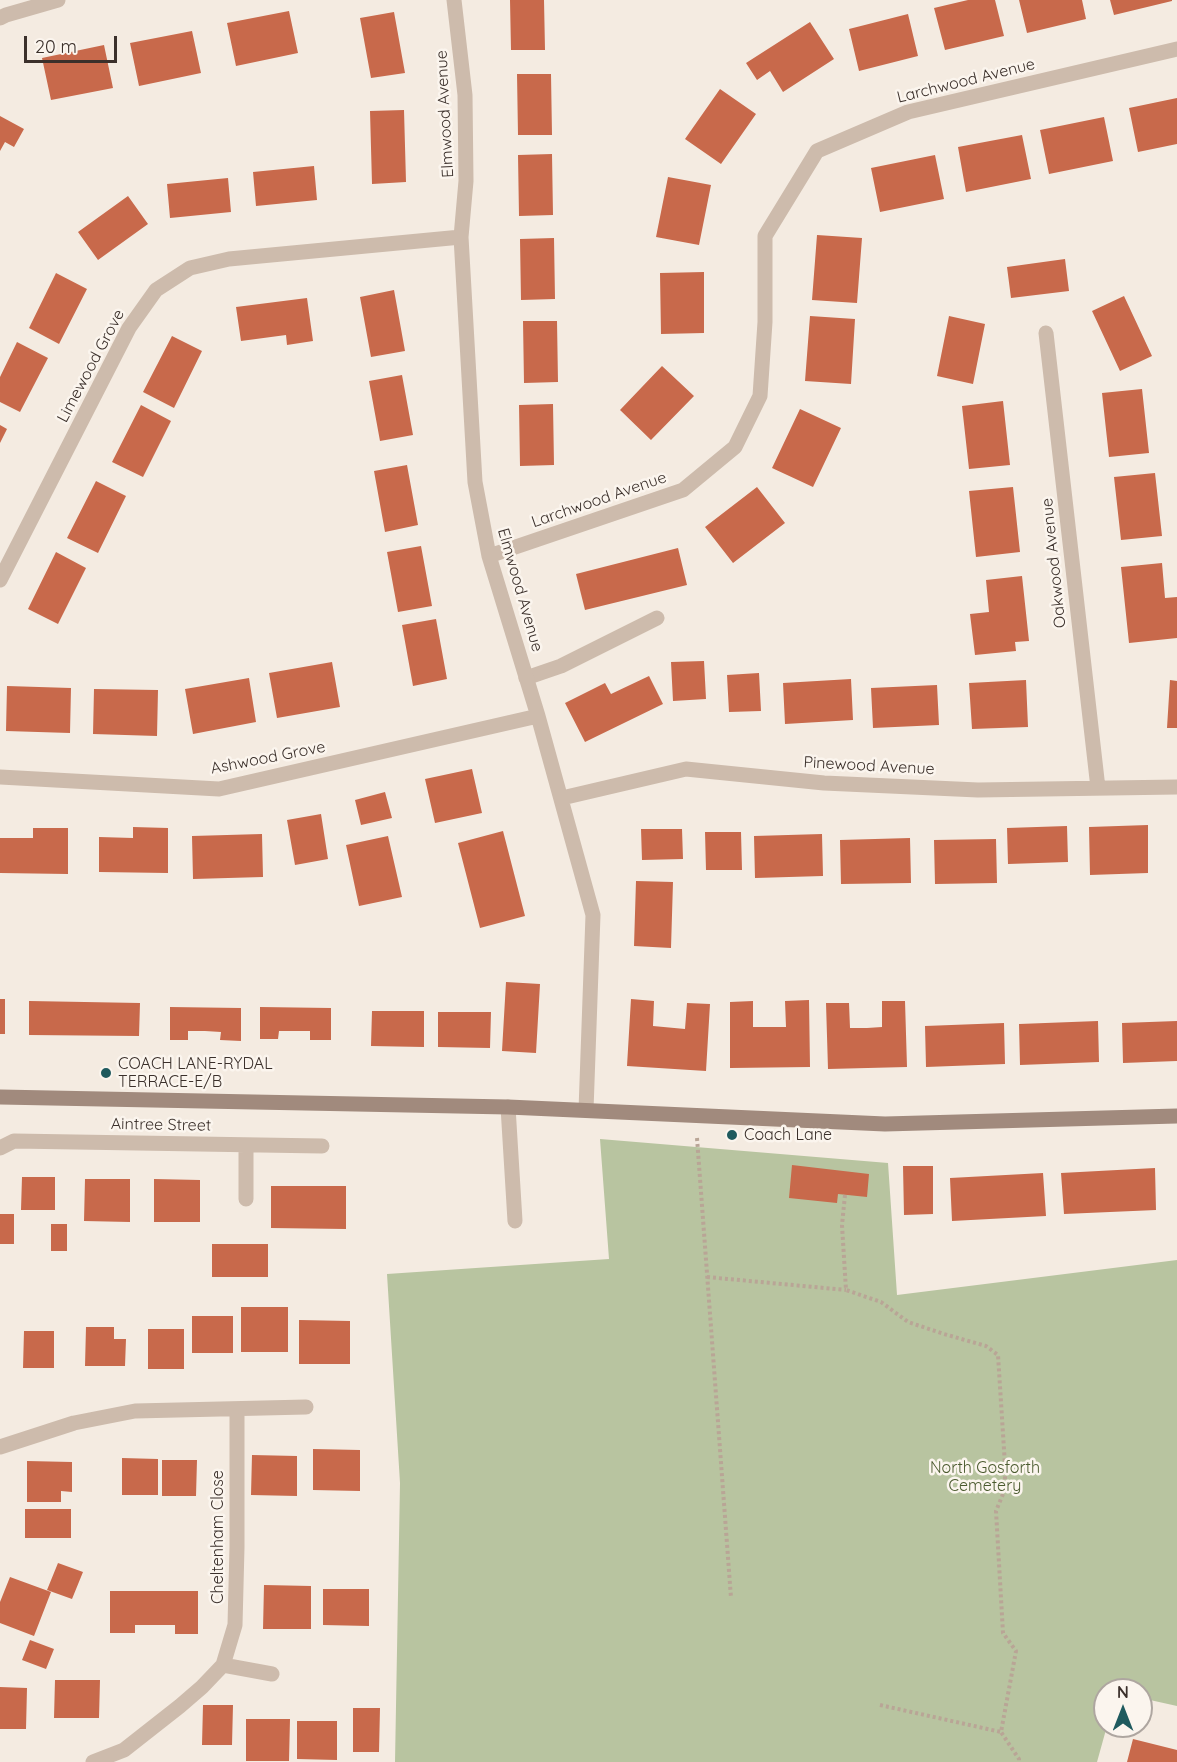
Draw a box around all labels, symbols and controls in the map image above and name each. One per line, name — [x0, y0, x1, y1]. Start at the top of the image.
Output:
scale bar — [27, 24, 120, 62]
text: 20 m — [35, 35, 77, 58]
street label: Elmwood Avenue — [432, 50, 458, 178]
street label: Larchwood Avenue — [895, 55, 1037, 107]
street label: Limewood Grove — [53, 306, 129, 426]
street label: Larchwood Avenue — [529, 468, 669, 532]
street label: Oakwood Avenue — [1038, 497, 1070, 629]
street label: Elmwood Avenue — [493, 526, 547, 654]
street label: Ashwood Grove — [209, 737, 327, 779]
street label: Pinewood Avenue — [803, 753, 935, 779]
place label: COACH LANE-RYDAL TERRACE-E/B — [118, 1054, 273, 1092]
marker: COACH LANE-RYDAL TERRACE-E/B — [99, 1066, 113, 1080]
street label: Aintree Street — [111, 1115, 211, 1135]
place label: Coach Lane — [744, 1125, 832, 1145]
marker: Coach Lane — [725, 1128, 739, 1142]
park label: North Gosforth Cemetery — [930, 1458, 1040, 1496]
street label: Cheltenham Close — [208, 1470, 228, 1604]
north arrow — [1093, 1678, 1153, 1738]
text: N — [1117, 1682, 1129, 1702]

